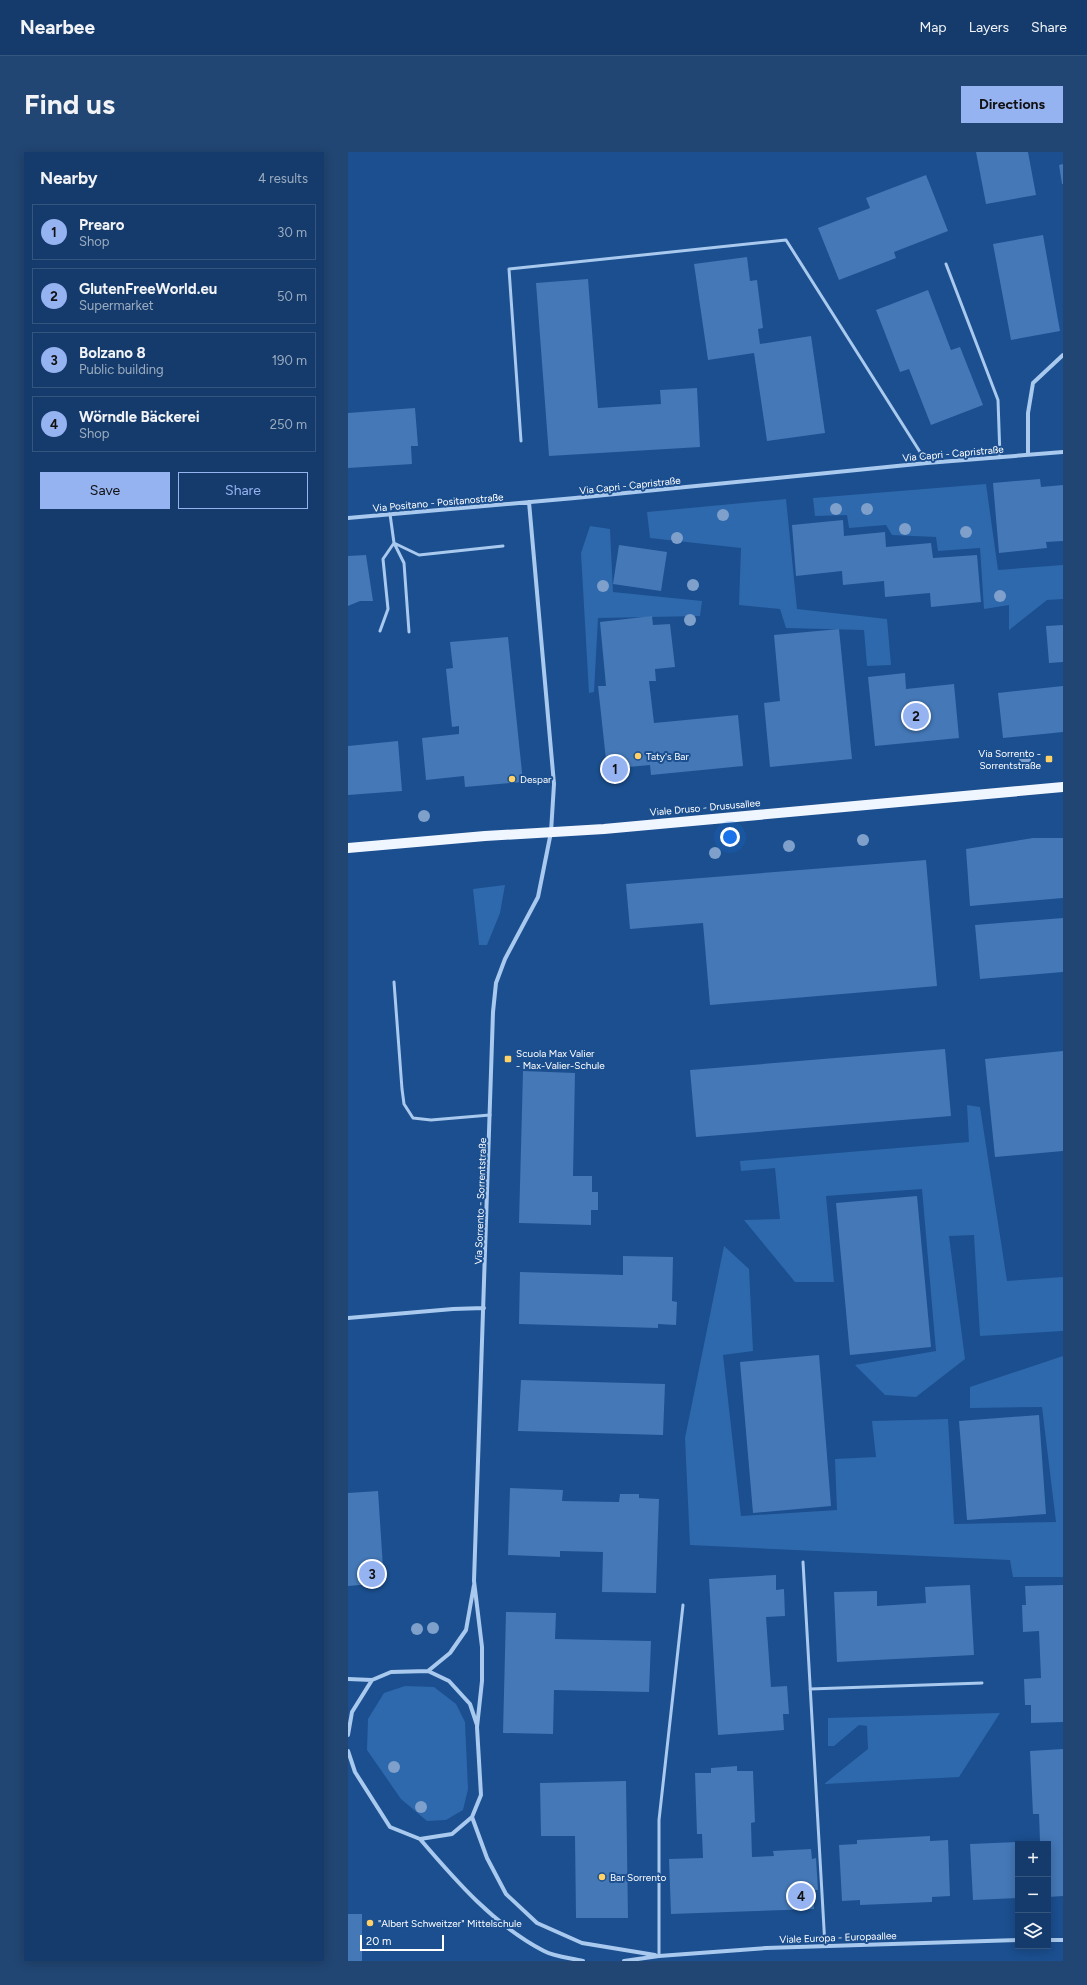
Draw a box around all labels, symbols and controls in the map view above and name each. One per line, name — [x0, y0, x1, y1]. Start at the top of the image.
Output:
text: Nearbee — [20, 16, 95, 39]
text: Map — [919, 19, 947, 36]
text: Layers — [969, 19, 1009, 36]
text: Share — [1031, 19, 1067, 36]
button: Directions — [961, 86, 1063, 123]
text: Find us — [24, 87, 115, 121]
text: Nearby — [40, 168, 98, 188]
text: 4 results — [258, 171, 308, 186]
text: Prearo — [79, 216, 124, 234]
text: 1 — [51, 225, 57, 240]
text: 30 m — [277, 225, 307, 240]
text: Shop — [79, 234, 109, 249]
text: GlutenFreeWorld.eu — [79, 280, 217, 298]
text: 2 — [50, 289, 58, 304]
text: 50 m — [277, 289, 307, 304]
text: Supermarket — [79, 298, 154, 313]
text: Bolzano 8 — [79, 344, 146, 362]
text: 3 — [50, 353, 58, 368]
text: 190 m — [272, 353, 307, 368]
text: Public building — [79, 362, 164, 377]
text: Wörndle Bäckerei — [79, 408, 200, 426]
text: 4 — [50, 417, 58, 432]
text: 250 m — [270, 417, 307, 432]
text: Shop — [79, 426, 109, 441]
street label: Via Capri - Capristraße — [902, 443, 1005, 464]
button: Save — [40, 472, 170, 509]
button: Share — [178, 472, 308, 509]
street label: Via Capri - Capristraße — [579, 474, 682, 497]
street label: Via Positano - Positanostraße — [372, 490, 505, 515]
pin: 2 — [903, 701, 929, 731]
place label: Via Sorrento - Sorrentstraße — [978, 747, 1042, 772]
place label: Taty's Bar — [646, 750, 689, 763]
marker: Taty's Bar — [633, 751, 643, 761]
pin: 1 — [602, 754, 628, 784]
marker: Via Sorrento - Sorrentstraße — [1044, 754, 1054, 764]
place label: Despar — [520, 773, 552, 786]
marker: Despar — [507, 774, 517, 784]
street label: Viale Druso - Drususallee — [649, 796, 761, 819]
your location — [720, 827, 740, 847]
place label: Scuola Max Valier - Max-Valier-Schule — [516, 1047, 605, 1072]
marker: Scuola Max Valier - Max-Valier-Schule — [503, 1054, 513, 1064]
street label: Via Sorrento - Sorrentstraße — [472, 1137, 489, 1265]
pin: 3 — [359, 1559, 385, 1589]
map controls — [1015, 1841, 1051, 1949]
button: + — [1015, 1841, 1051, 1877]
place label: Bar Sorrento — [610, 1871, 667, 1884]
marker: Bar Sorrento — [597, 1872, 607, 1882]
button: − — [1015, 1877, 1051, 1913]
pin: 4 — [788, 1881, 814, 1911]
button: layers — [1015, 1913, 1051, 1949]
place label: "Albert Schweitzer" Mittelschule — [378, 1917, 522, 1930]
marker: "Albert Schweitzer" Mittelschule — [365, 1918, 375, 1928]
street label: Viale Europa - Europaallee — [779, 1929, 897, 1946]
scale bar — [360, 1933, 444, 1952]
text: 20 m — [366, 1935, 391, 1948]

